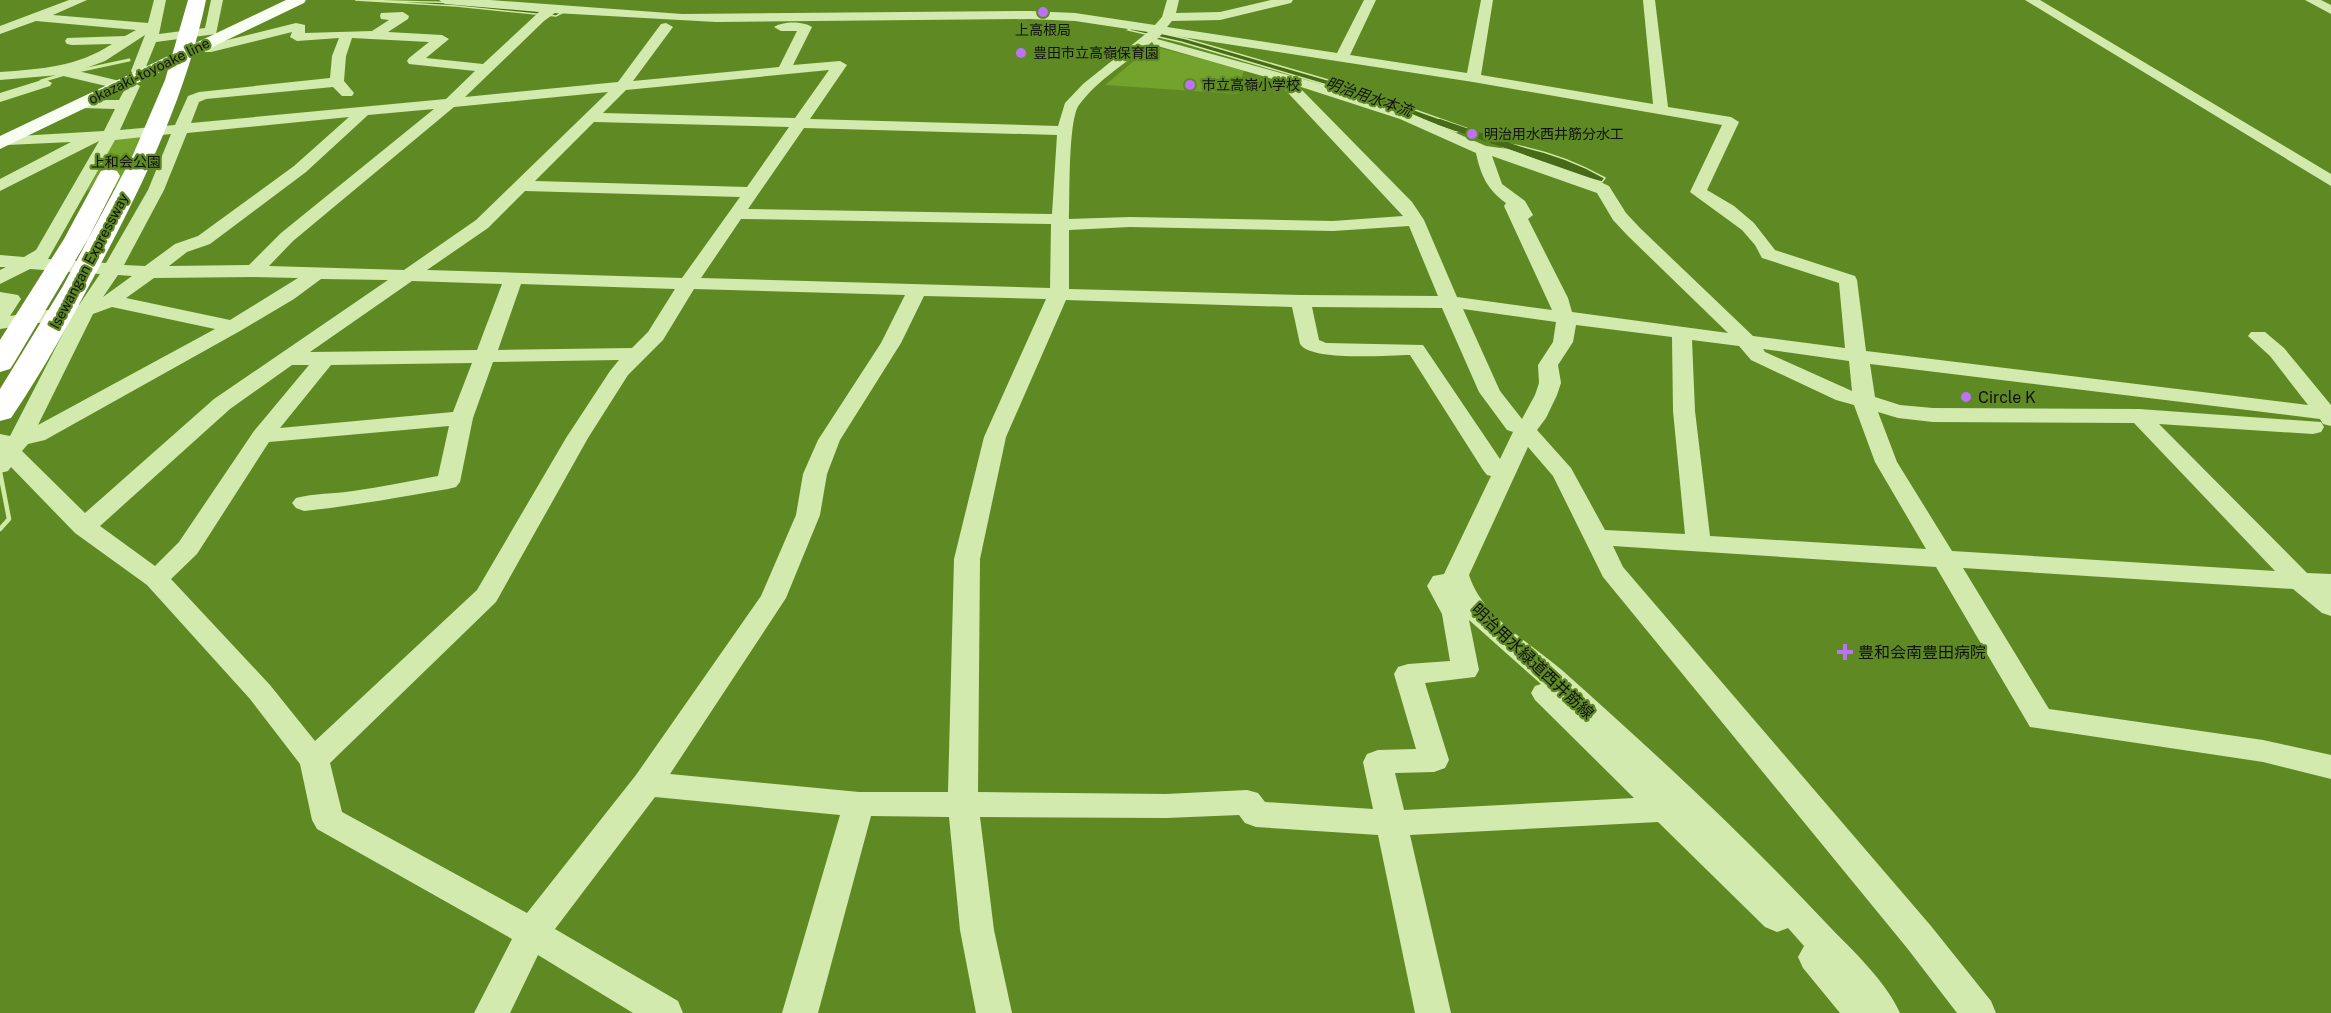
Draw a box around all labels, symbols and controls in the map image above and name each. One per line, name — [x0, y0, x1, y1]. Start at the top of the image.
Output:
marker: 上高根局 — [1036, 5, 1050, 19]
place label: 上高根局 — [1015, 22, 1071, 38]
street label: okazaki-toyoake line — [86, 35, 212, 107]
place label: 豊田市立高嶺保育園 — [1033, 45, 1159, 61]
marker: 豊田市立高嶺保育園 — [1014, 46, 1028, 60]
water label: 明治用水本流 — [1324, 74, 1416, 120]
place label: 市立高嶺小学校 — [1202, 77, 1300, 93]
marker: 市立高嶺小学校 — [1183, 78, 1197, 92]
place label: 明治用水西井筋分水工 — [1484, 126, 1624, 142]
marker: 明治用水西井筋分水工 — [1465, 127, 1479, 141]
park label: 上和会公園 — [91, 154, 161, 170]
street label: Isewangan Expressway — [46, 190, 132, 331]
place label: Circle K — [1978, 388, 2036, 407]
marker: Circle K — [1959, 390, 1973, 404]
street label: 明治用水緑道西井筋線 — [1468, 600, 1598, 723]
marker: 豊和会南豊田病院 — [1836, 643, 1854, 661]
place label: 豊和会南豊田病院 — [1858, 643, 1986, 662]

